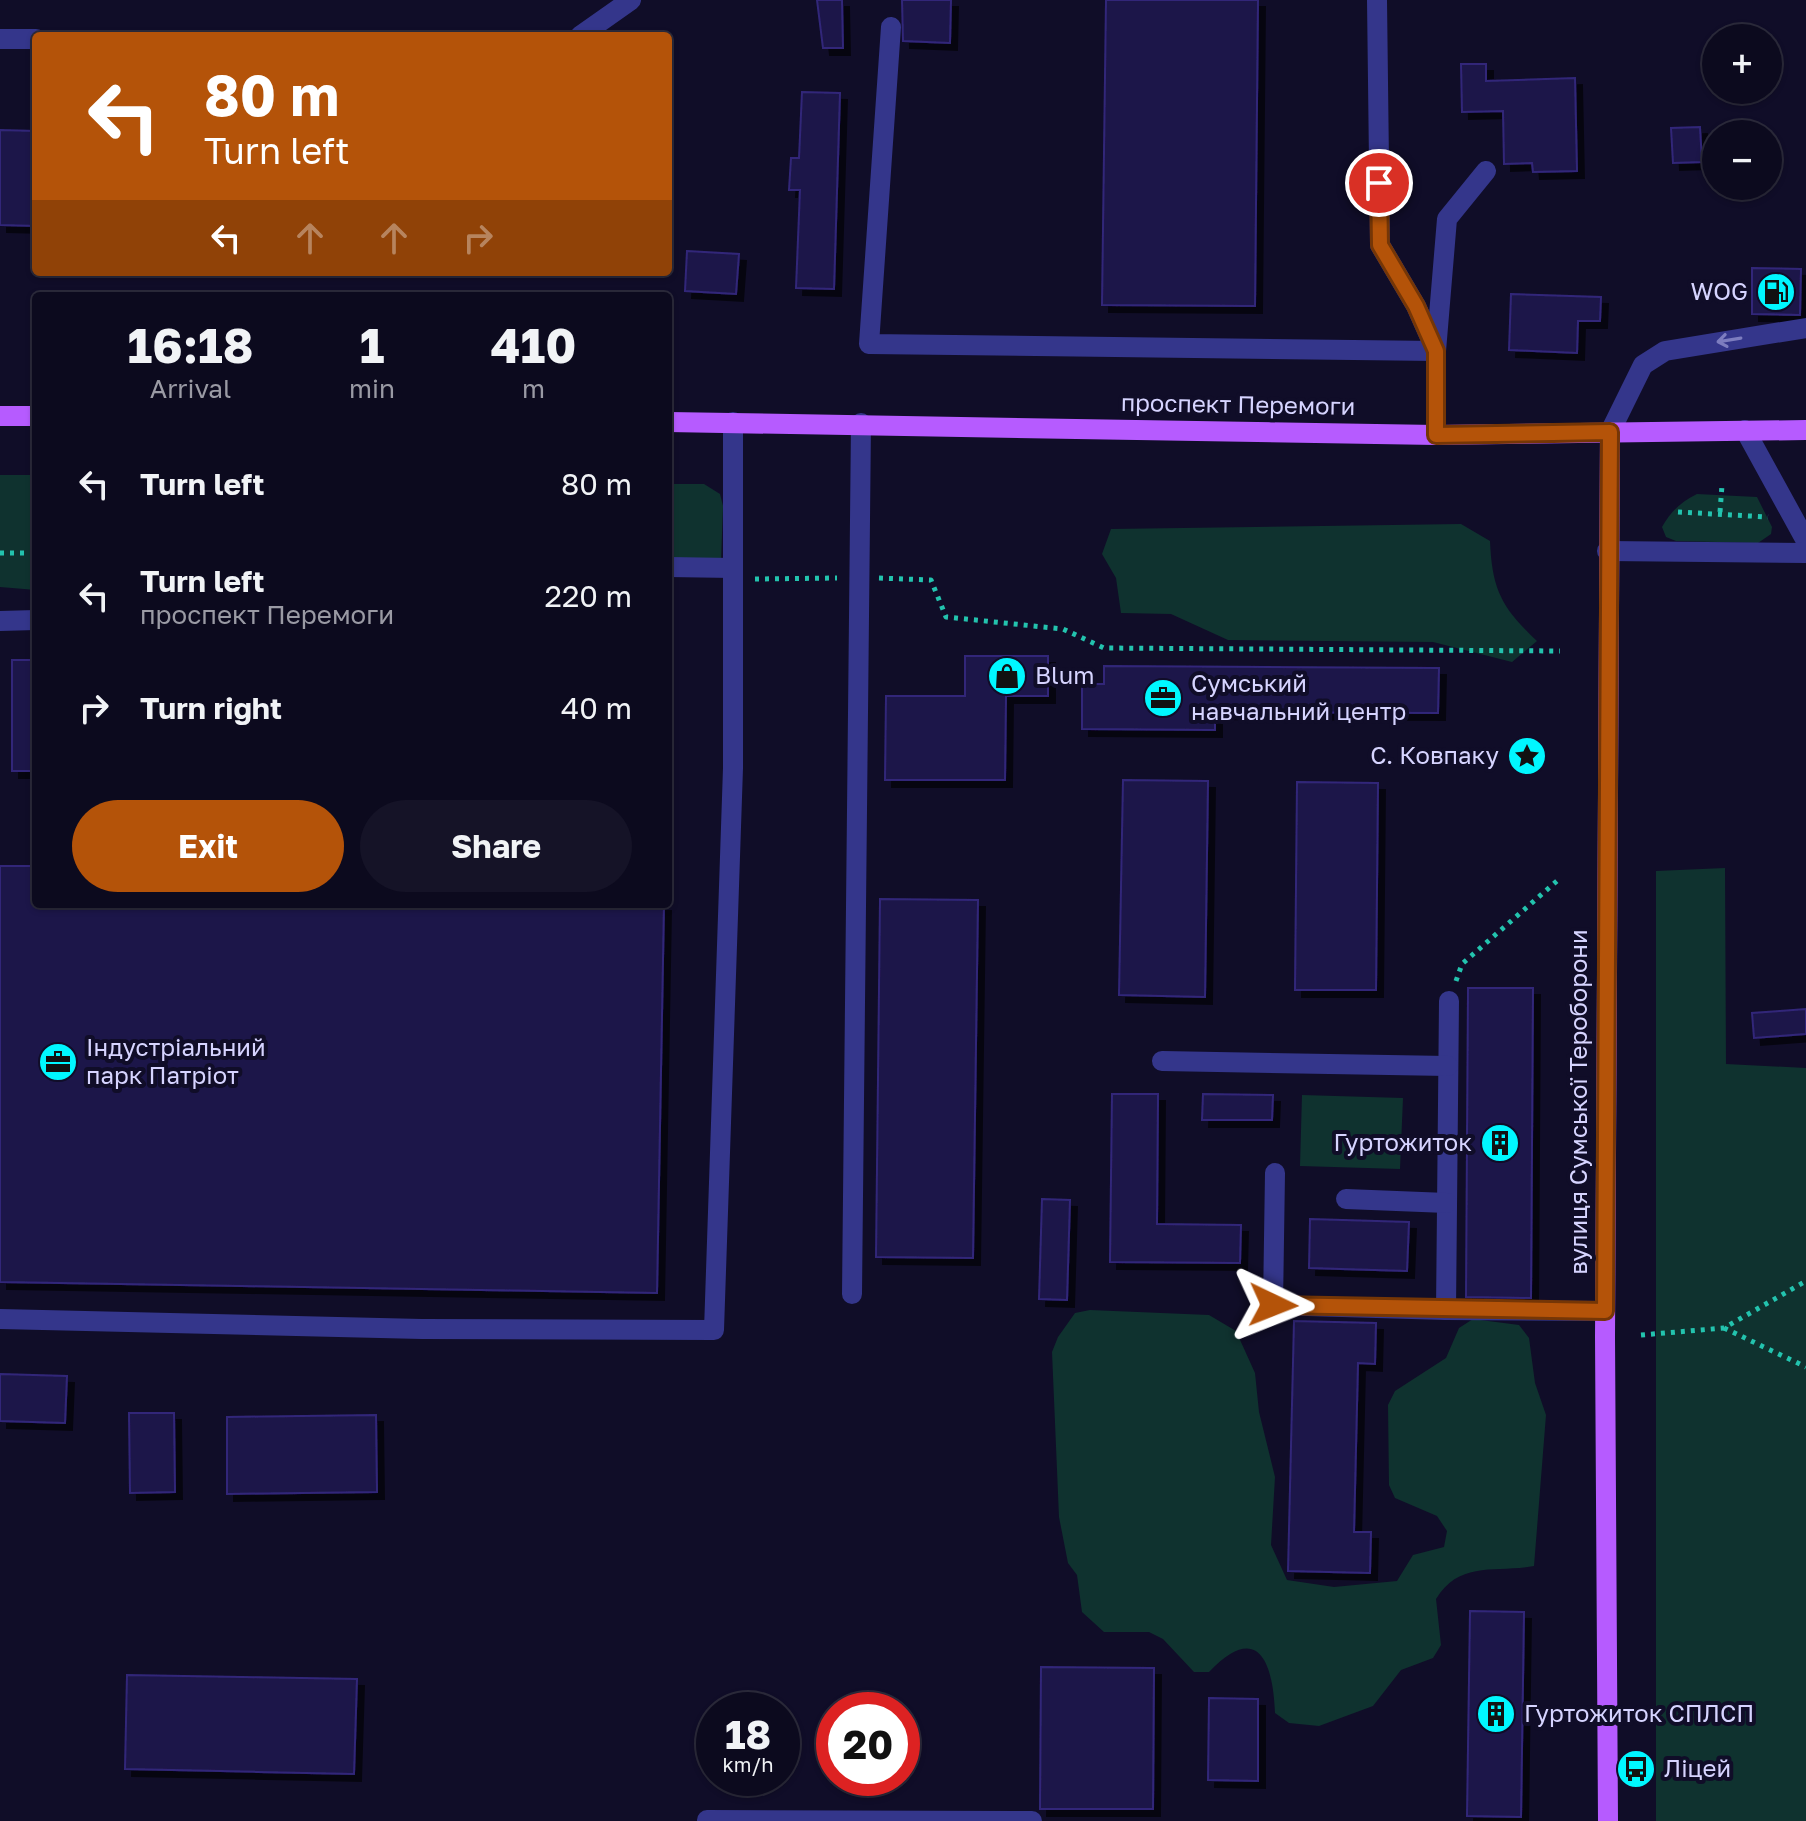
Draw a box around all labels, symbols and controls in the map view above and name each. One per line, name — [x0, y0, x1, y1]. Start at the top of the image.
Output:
map controls — [1702, 24, 1782, 200]
button: + — [1702, 24, 1782, 104]
text: 80 m — [204, 61, 339, 128]
icon: left — [72, 64, 176, 168]
button: − — [1702, 120, 1782, 200]
text: Turn left — [204, 129, 350, 172]
pin — [1345, 149, 1413, 217]
icon: arrive — [1357, 161, 1401, 205]
icon: left — [204, 216, 248, 260]
icon: ahead — [288, 216, 332, 260]
icon: ahead — [372, 216, 416, 260]
icon: right — [456, 216, 500, 260]
fuel station icon: WOG — [1755, 271, 1797, 313]
place label: WOG — [1691, 276, 1748, 305]
text: 16:18 — [128, 316, 254, 374]
text: 1 — [360, 316, 384, 374]
text: 410 — [491, 316, 576, 374]
one-way arrow — [1717, 334, 1742, 349]
text: Arrival — [150, 373, 231, 404]
text: min — [349, 373, 395, 404]
text: m — [522, 373, 545, 404]
street label: проспект Перемоги — [1121, 387, 1356, 420]
icon: left — [72, 462, 116, 506]
text: Turn left — [140, 466, 265, 502]
text: 80 m — [561, 466, 632, 502]
text: Turn left — [140, 563, 265, 599]
icon: left — [72, 574, 116, 618]
text: 220 m — [545, 578, 632, 614]
text: проспект Перемоги — [140, 599, 394, 630]
shop icon: Blum — [986, 655, 1028, 697]
place label: Blum — [1035, 660, 1095, 689]
place label: Сумський навчальний центр — [1191, 668, 1406, 725]
office icon: Сумський навчальний центр — [1142, 677, 1184, 719]
icon: right — [72, 686, 116, 730]
text: Turn right — [140, 690, 282, 726]
text: 40 m — [561, 690, 632, 726]
place icon: С. Ковпаку — [1506, 735, 1548, 777]
place label: С. Ковпаку — [1370, 740, 1499, 769]
button: Exit — [72, 800, 344, 892]
button: Share — [360, 800, 632, 892]
street label: вулиця Сумської Тероборони — [1563, 929, 1592, 1275]
place label: Індустріальний парк Патріот — [86, 1032, 266, 1089]
office icon: Індустріальний парк Патріот — [37, 1041, 79, 1083]
building icon: Гуртожиток — [1479, 1122, 1521, 1164]
place label: Гуртожиток — [1334, 1127, 1472, 1156]
position arrow — [1231, 1263, 1315, 1347]
speed limit sign: 20 — [816, 1692, 920, 1796]
building icon: Гуртожиток СПЛСП — [1475, 1693, 1517, 1735]
place label: Гуртожиток СПЛСП — [1524, 1698, 1754, 1727]
text: 18 — [725, 1710, 771, 1758]
bus stop icon: Ліцей — [1615, 1748, 1657, 1790]
text: km/h — [723, 1752, 773, 1776]
place label: Ліцей — [1664, 1753, 1731, 1782]

